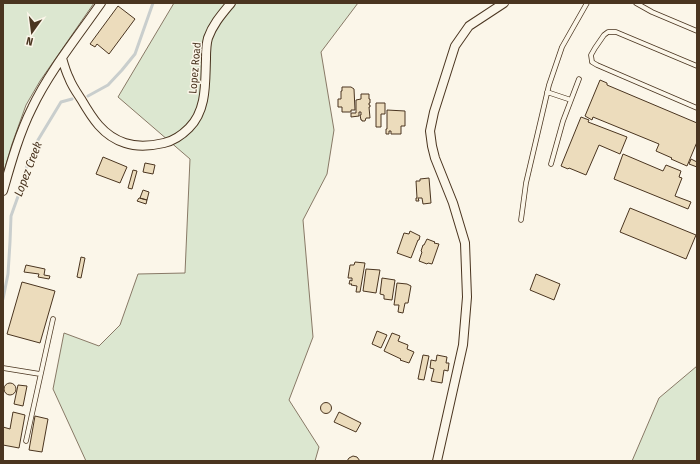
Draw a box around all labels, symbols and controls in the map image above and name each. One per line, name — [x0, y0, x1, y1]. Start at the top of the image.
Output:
north arrow — [12, 12, 52, 52]
text: N — [25, 34, 34, 48]
street label: Lopez Road — [186, 42, 204, 94]
water label: Lopez Creek — [11, 140, 45, 198]

